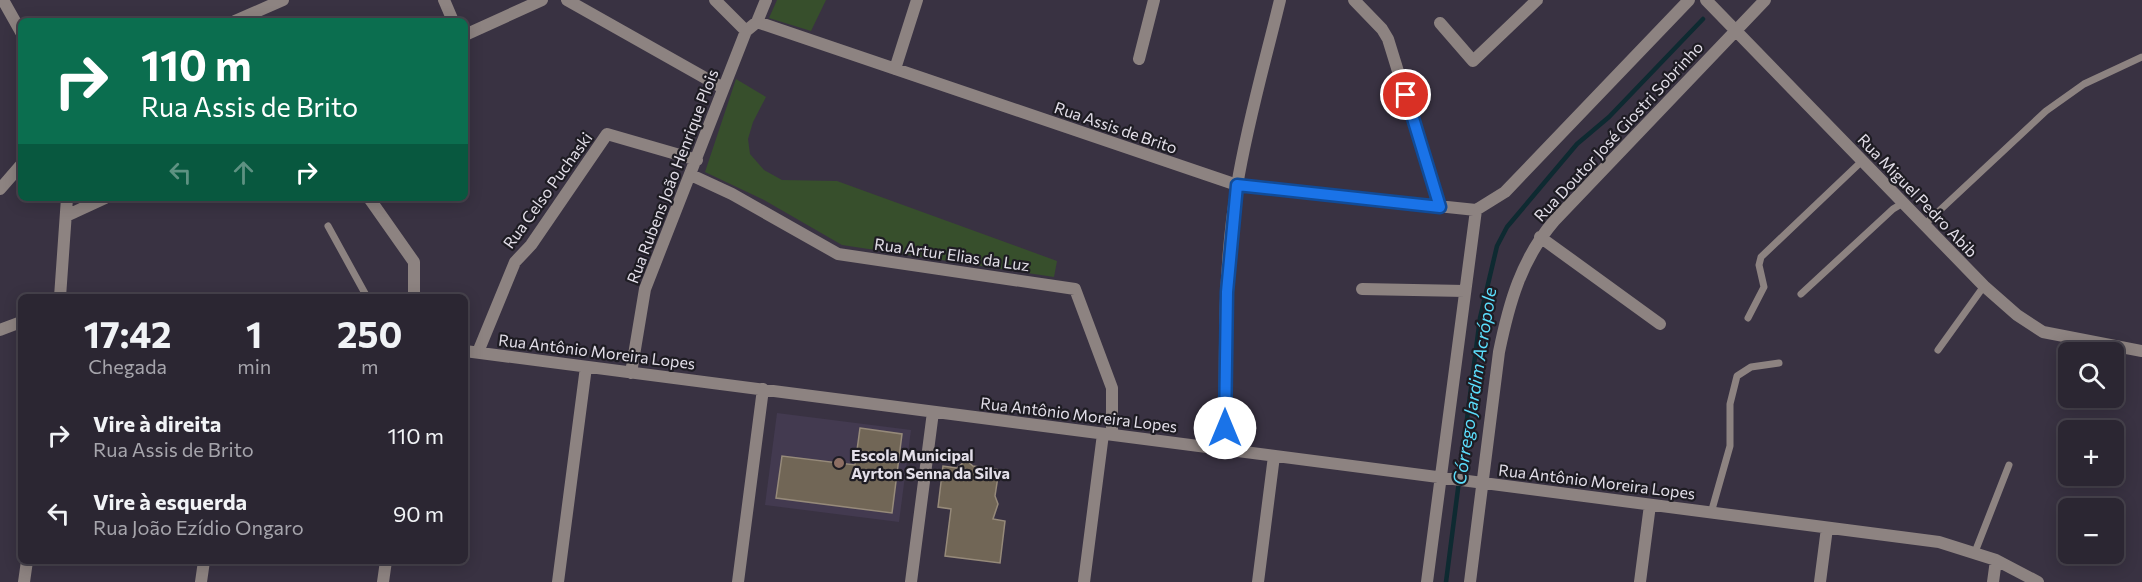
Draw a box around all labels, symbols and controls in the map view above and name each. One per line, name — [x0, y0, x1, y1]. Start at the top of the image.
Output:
street label: Rua Doutor José Giostri Sobrinho — [1530, 37, 1706, 225]
text: 110 m — [141, 38, 252, 90]
icon: right — [42, 42, 120, 120]
street label: Rua Rubens João Henrique Plois — [622, 66, 722, 286]
pin — [1380, 69, 1431, 120]
icon: arrive — [1389, 78, 1422, 111]
text: Rua Assis de Brito — [141, 90, 358, 123]
street label: Rua Assis de Brito — [1052, 97, 1180, 157]
street label: Rua Celso Puchaski — [499, 128, 595, 252]
street label: Rua Miguel Pedro Abib — [1854, 129, 1982, 261]
icon: left — [164, 156, 197, 189]
icon: ahead — [227, 156, 260, 189]
icon: right — [290, 156, 323, 189]
street label: Rua Artur Elias da Luz — [873, 234, 1031, 274]
water label: Córrego Jardim Acrópole — [1448, 285, 1501, 486]
text: 17:42 — [84, 311, 172, 355]
text: 1 — [246, 311, 262, 355]
text: 250 — [337, 311, 402, 355]
street label: Rua Antônio Moreira Lopes — [497, 329, 697, 373]
map controls — [2058, 342, 2124, 564]
button: search — [2058, 342, 2124, 408]
text: Chegada — [88, 354, 167, 378]
text: min — [237, 354, 271, 378]
text: m — [361, 354, 378, 378]
street label: Rua Antônio Moreira Lopes — [979, 392, 1179, 436]
position arrow — [1193, 396, 1257, 460]
text: Vire à direita — [93, 410, 221, 437]
icon: right — [42, 419, 75, 452]
button: + — [2058, 420, 2124, 486]
text: 110 m — [387, 422, 444, 449]
text: Rua Assis de Brito — [93, 437, 254, 461]
place label: Escola Municipal Ayrton Senna da Silva — [851, 445, 1010, 482]
marker: Escola Municipal Ayrton Senna da Silva — [832, 456, 846, 470]
street label: Rua Antônio Moreira Lopes — [1497, 459, 1697, 503]
text: Vire à esquerda — [93, 488, 247, 515]
icon: left — [42, 497, 75, 530]
button: − — [2058, 498, 2124, 564]
text: 90 m — [393, 500, 444, 527]
text: Rua João Ezídio Ongaro — [93, 515, 304, 539]

